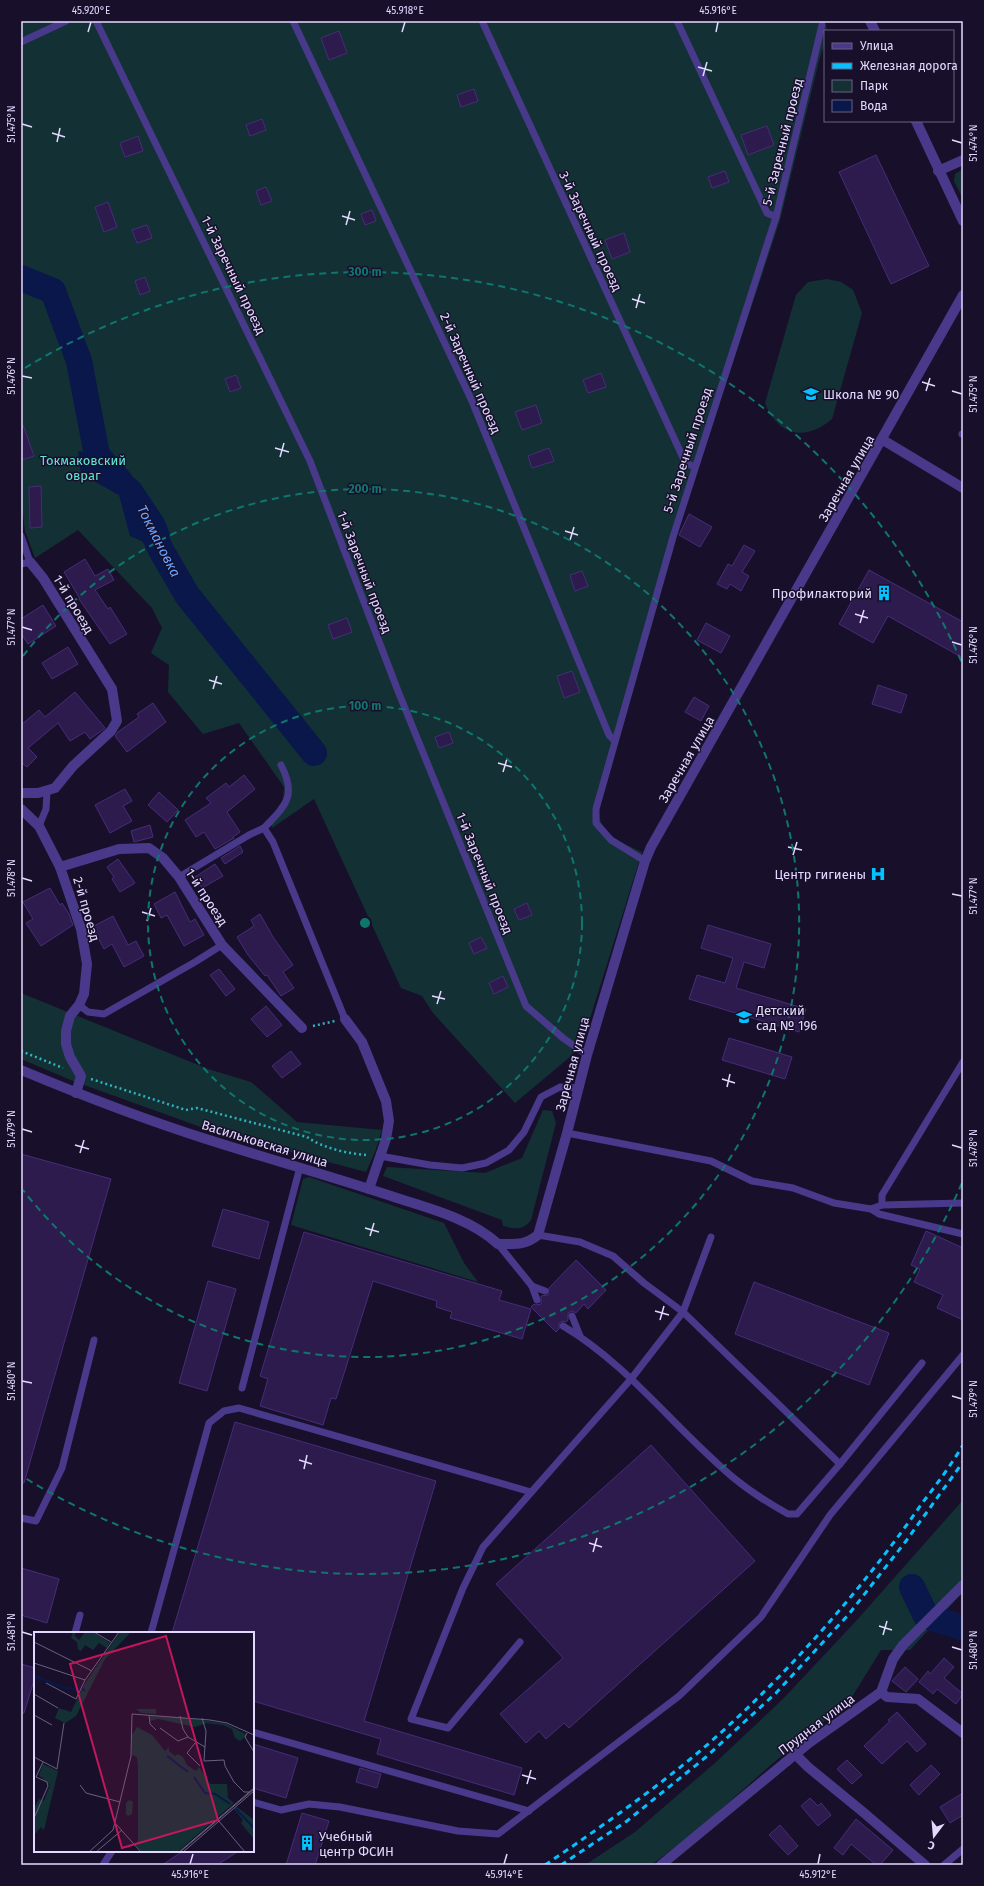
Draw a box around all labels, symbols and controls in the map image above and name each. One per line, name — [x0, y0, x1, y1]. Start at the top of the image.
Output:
text: 45.920°E — [72, 5, 110, 17]
text: 45.918°E — [386, 5, 424, 17]
text: 45.916°E — [699, 5, 737, 17]
legend — [824, 30, 954, 122]
text: Улица — [860, 39, 894, 53]
text: Железная дорога — [860, 59, 958, 73]
street label: 5-й Заречный проезд — [759, 77, 806, 207]
text: Парк — [860, 79, 889, 93]
text: Вода — [860, 99, 887, 113]
text: 51.475°N — [6, 105, 18, 143]
text: 51.474°N — [968, 124, 980, 162]
street label: 3-й Заречный проезд — [556, 169, 625, 294]
street label: 1-й Заречный проезд — [198, 214, 269, 337]
text: 300 m — [347, 265, 382, 279]
street label: 2-й Заречный проезд — [437, 310, 504, 436]
text: 51.476°N — [6, 357, 18, 395]
text: 51.475°N — [968, 375, 980, 413]
school or university icon: Школа № 90 — [802, 385, 820, 403]
street label: 5-й Заречный проезд — [660, 386, 715, 515]
place label: Школа № 90 — [823, 387, 899, 402]
street label: Заречная улица — [816, 432, 877, 524]
park label: Токмаковский овраг — [40, 453, 126, 483]
text: 200 m — [348, 482, 382, 496]
water label: Токмановка — [133, 502, 184, 580]
street label: 1-й Заречный проезд — [334, 509, 395, 635]
street label: 1-й проезд — [50, 572, 97, 636]
building icon: Профилакторий — [875, 584, 893, 602]
place label: Профилакторий — [772, 586, 872, 601]
text: 51.477°N — [6, 608, 18, 646]
text: 51.476°N — [968, 626, 980, 664]
text: 100 m — [349, 699, 381, 713]
street label: Заречная улица — [656, 713, 717, 805]
street label: 1-й Заречный проезд — [453, 810, 516, 936]
text: 51.478°N — [6, 859, 18, 897]
hospital icon: Центр гигиены — [869, 865, 887, 883]
street label: 1-й проезд — [182, 866, 231, 929]
place label: Центр гигиены — [774, 867, 866, 882]
street label: 2-й проезд — [70, 875, 103, 943]
text: 51.477°N — [968, 877, 980, 915]
centre of rings — [358, 916, 372, 930]
place label: Детский сад № 196 — [755, 1003, 817, 1033]
school or university icon: Детский сад № 196 — [735, 1008, 753, 1026]
street label: Заречная улица — [553, 1015, 592, 1113]
text: 51.479°N — [6, 1110, 18, 1148]
street label: Васильковская улица — [200, 1117, 330, 1170]
text: 51.478°N — [968, 1129, 980, 1167]
text: 51.480°N — [6, 1361, 18, 1401]
text: 51.479°N — [968, 1380, 980, 1418]
text: 51.481°N — [6, 1613, 18, 1651]
text: 51.480°N — [968, 1630, 980, 1670]
inset map — [34, 1632, 254, 1852]
street label: Прудная улица — [775, 1691, 857, 1758]
north arrow — [914, 1816, 954, 1856]
place label: Учебный центр ФСИН — [319, 1829, 394, 1859]
building icon: Учебный центр ФСИН — [298, 1834, 316, 1852]
text: С — [926, 1838, 936, 1852]
text: 45.916°E — [171, 1869, 209, 1881]
text: 45.914°E — [485, 1869, 523, 1881]
text: 45.912°E — [799, 1869, 837, 1881]

